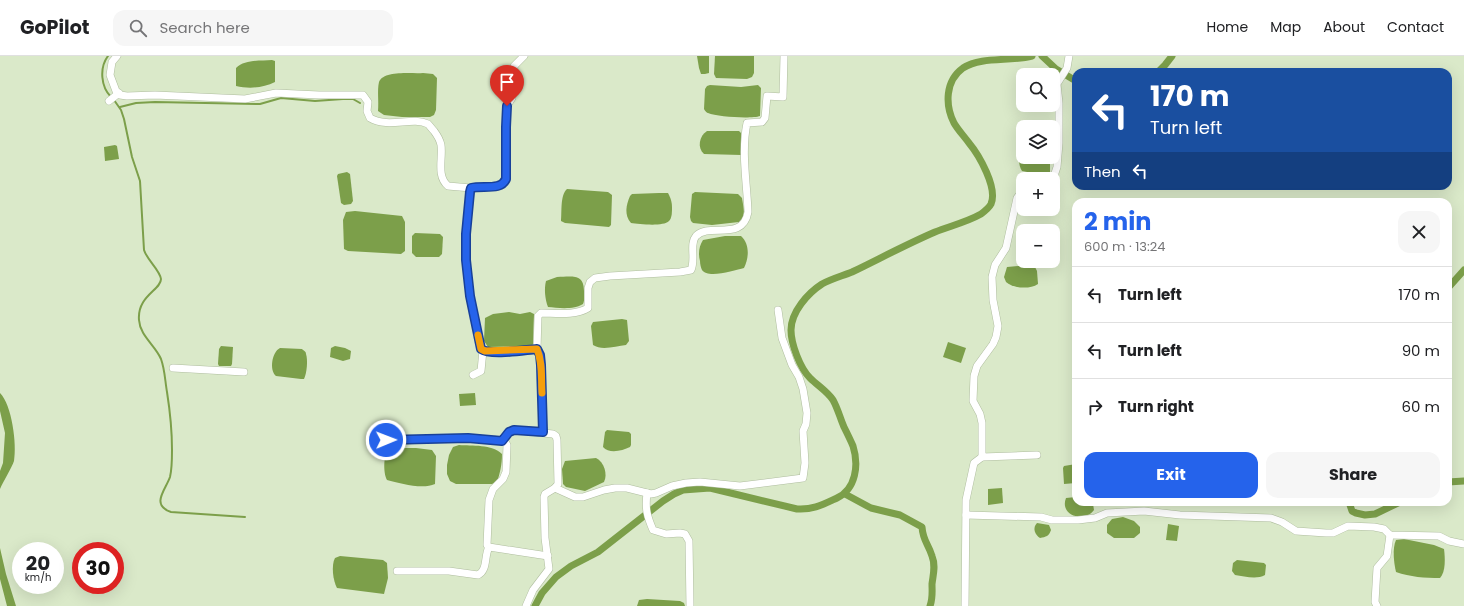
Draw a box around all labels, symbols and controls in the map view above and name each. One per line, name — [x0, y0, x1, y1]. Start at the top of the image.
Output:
search box — [113, 10, 393, 46]
text: GoPilot — [20, 14, 89, 41]
icon: search — [127, 17, 149, 39]
text: Search here — [159, 17, 250, 38]
text: Home — [1206, 17, 1248, 37]
text: Map — [1270, 17, 1301, 37]
text: About — [1323, 17, 1365, 37]
text: Contact — [1387, 17, 1444, 37]
pin — [490, 65, 524, 106]
map controls — [1016, 68, 1060, 268]
button: search — [1016, 68, 1060, 112]
icon: arrive — [496, 71, 518, 93]
text: 170 m — [1150, 77, 1229, 116]
icon: left — [1084, 84, 1136, 136]
text: Turn left — [1150, 115, 1222, 140]
button: layers — [1016, 120, 1060, 164]
icon: left — [1129, 160, 1151, 182]
text: Then — [1084, 161, 1121, 182]
button: + — [1016, 172, 1060, 216]
text: 2 min — [1084, 205, 1151, 238]
button: close — [1398, 211, 1440, 253]
button: − — [1016, 224, 1060, 268]
text: 600 m · 13:24 — [1084, 237, 1165, 256]
icon: left — [1084, 284, 1106, 306]
text: Turn left — [1118, 284, 1182, 305]
text: 170 m — [1398, 284, 1440, 305]
icon: left — [1084, 340, 1106, 362]
text: Turn left — [1118, 340, 1182, 361]
text: 90 m — [1402, 340, 1440, 361]
icon: right — [1084, 396, 1106, 418]
text: Turn right — [1118, 396, 1194, 417]
text: 60 m — [1402, 396, 1440, 417]
position arrow — [365, 419, 407, 461]
button: Exit — [1084, 452, 1258, 498]
button: Share — [1266, 452, 1440, 498]
speed limit sign: 30 — [72, 542, 124, 594]
text: 20 — [26, 549, 50, 577]
text: km/h — [25, 570, 51, 585]

